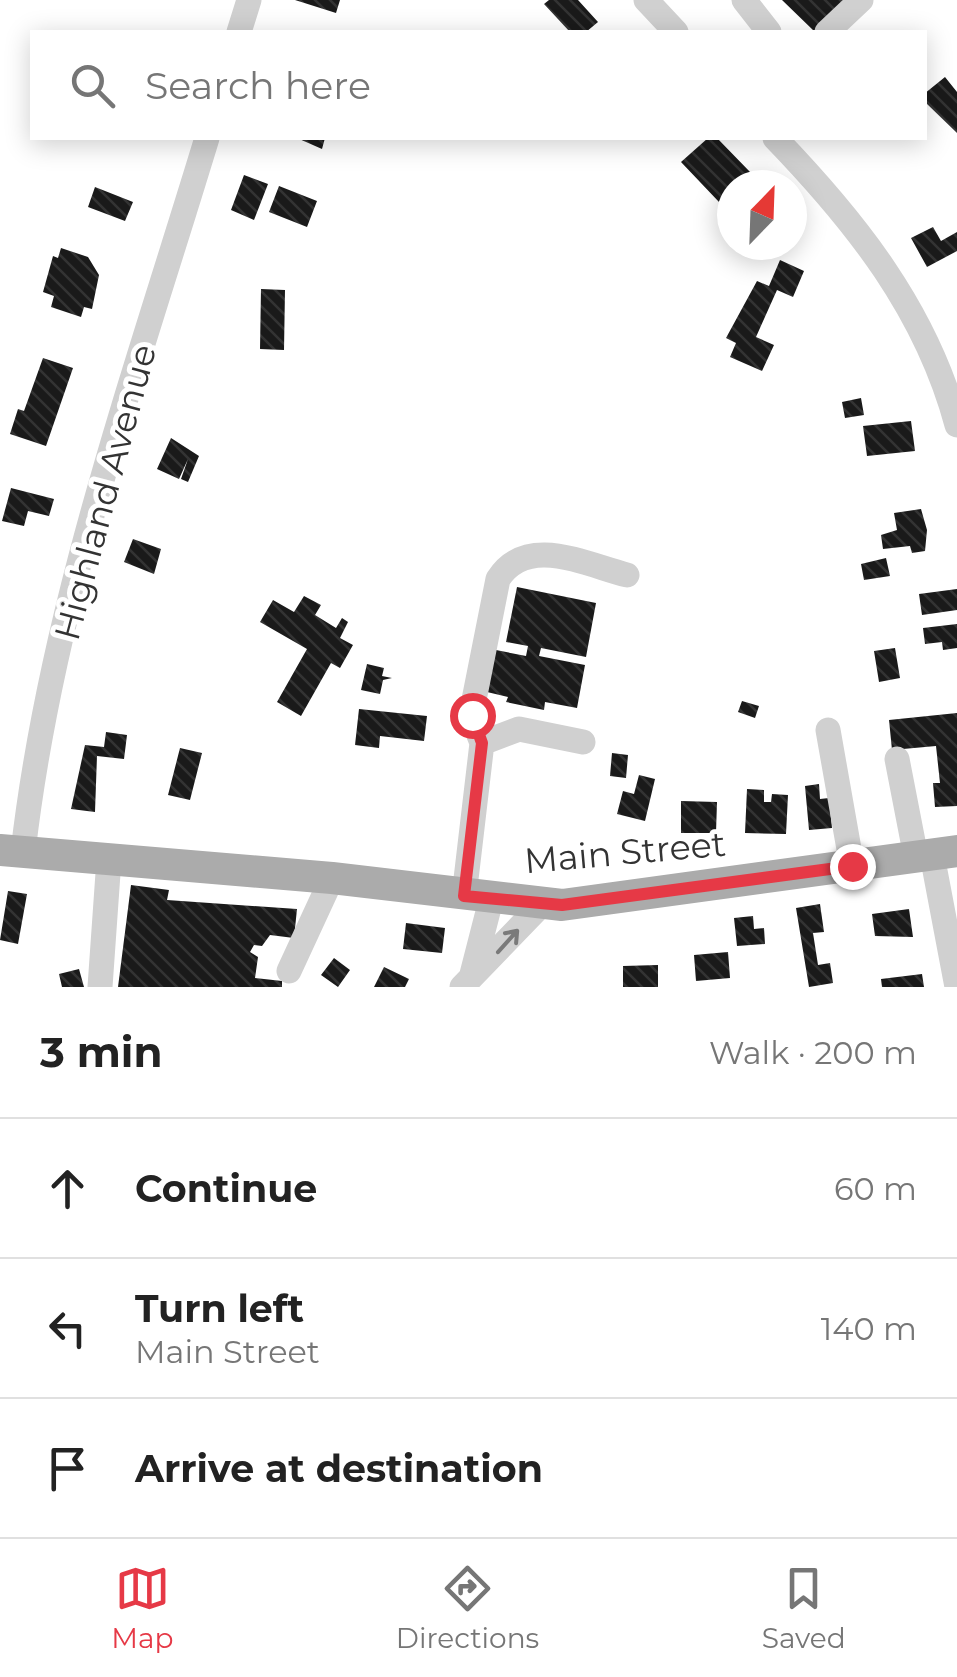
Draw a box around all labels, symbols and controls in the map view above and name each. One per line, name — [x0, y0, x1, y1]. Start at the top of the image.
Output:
search box — [30, 30, 927, 140]
icon: search — [65, 58, 120, 113]
text: Search here — [145, 62, 371, 109]
north arrow — [717, 170, 807, 260]
street label: Highland Avenue — [45, 340, 165, 644]
route start — [450, 693, 496, 739]
street label: Main Street — [522, 822, 728, 882]
route end — [830, 844, 876, 890]
one-way arrow — [496, 929, 519, 954]
text: 3 min — [40, 1026, 162, 1078]
text: Walk · 200 m — [709, 1033, 917, 1072]
icon: ahead — [40, 1161, 95, 1216]
text: Continue — [135, 1165, 317, 1212]
text: 60 m — [834, 1169, 917, 1208]
text: Turn left — [135, 1285, 304, 1332]
icon: left — [40, 1301, 95, 1356]
text: 140 m — [821, 1309, 917, 1348]
text: Main Street — [135, 1332, 320, 1371]
icon: arrive — [40, 1441, 95, 1496]
text: Arrive at destination — [135, 1445, 543, 1492]
tab: Map — [111, 1561, 173, 1655]
tab: Directions — [396, 1561, 539, 1655]
tab: Saved — [762, 1561, 846, 1655]

